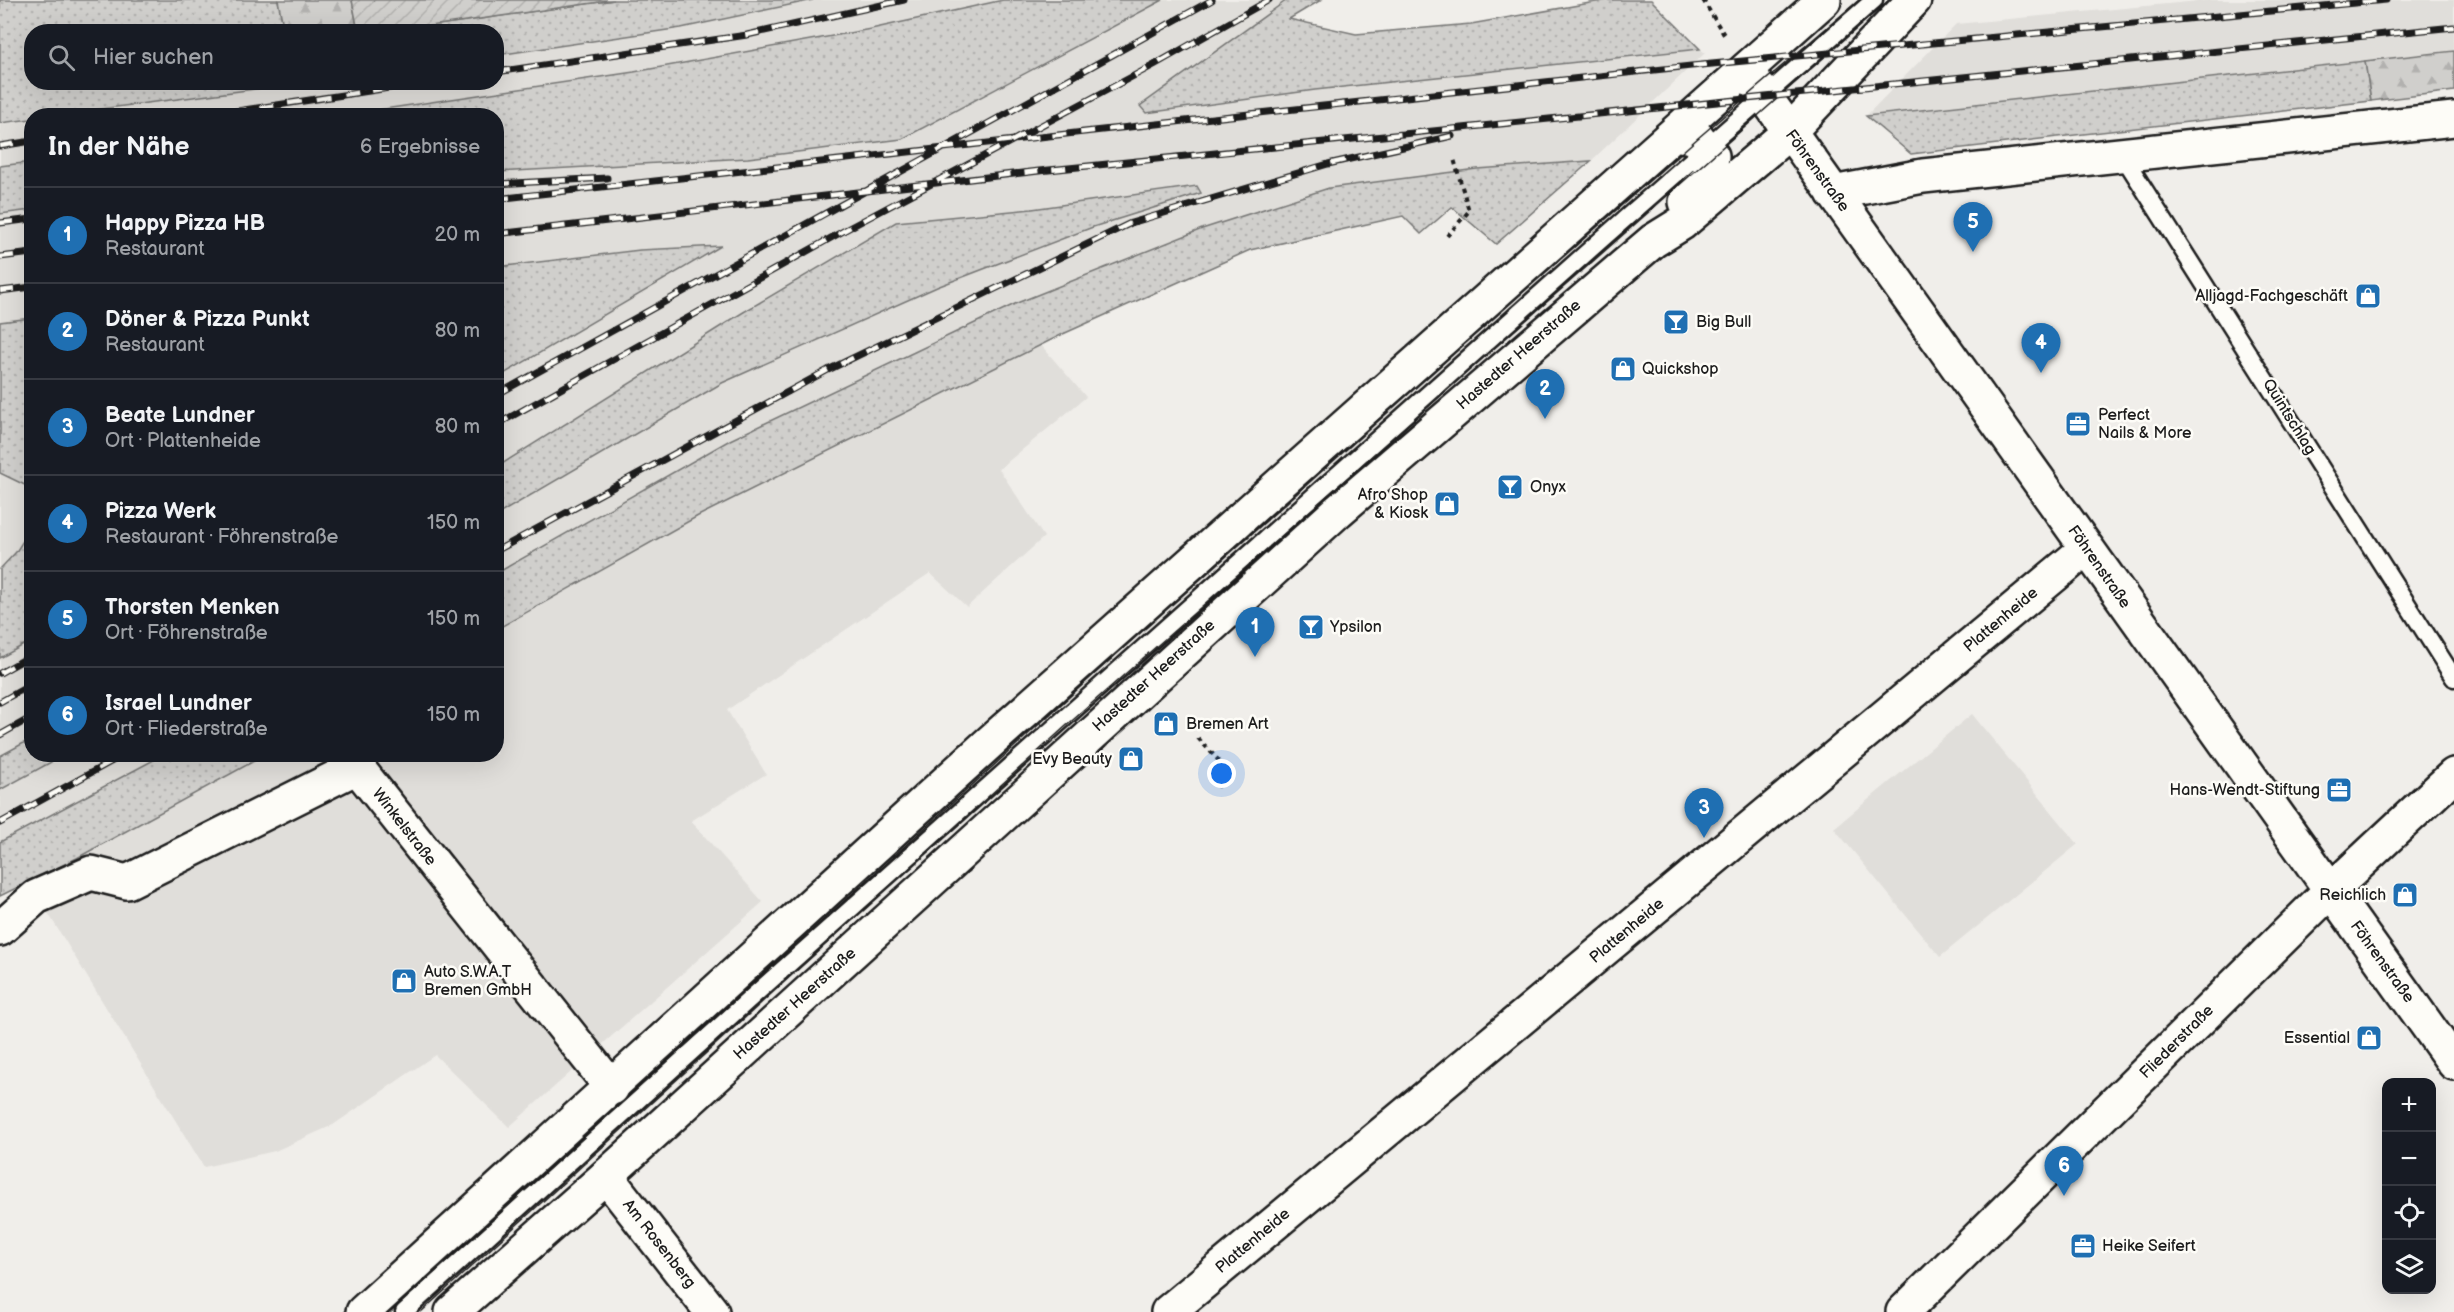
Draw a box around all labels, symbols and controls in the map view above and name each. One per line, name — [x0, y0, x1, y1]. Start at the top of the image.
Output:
search box — [24, 24, 504, 90]
icon: search — [45, 41, 78, 74]
text: Hier suchen — [93, 44, 214, 71]
street label: Föhrenstraße — [1781, 126, 1853, 216]
text: In der Nähe — [48, 132, 190, 163]
text: 6 Ergebnisse — [360, 135, 480, 159]
pin: 5 — [1954, 202, 1992, 252]
text: Happy Pizza HB — [105, 210, 265, 237]
text: 1 — [63, 223, 72, 247]
text: 20 m — [435, 223, 480, 247]
text: Restaurant — [105, 237, 205, 261]
shop icon: Alljagd-Fachgeschäft — [2353, 281, 2383, 311]
place label: Alljagd-Fachgeschäft — [2196, 287, 2348, 306]
street label: Hastedter Heerstraße — [1453, 296, 1585, 414]
text: Döner & Pizza Punkt — [105, 306, 310, 333]
bar icon: Big Bull — [1661, 307, 1691, 337]
place label: Big Bull — [1696, 313, 1751, 332]
text: 2 — [62, 319, 73, 343]
text: 80 m — [435, 319, 480, 343]
pin: 4 — [2022, 324, 2060, 373]
text: Restaurant — [105, 333, 205, 357]
shop icon: Quickshop — [1608, 354, 1638, 384]
place label: Quickshop — [1642, 360, 1719, 379]
pin: 2 — [1526, 370, 1564, 419]
street label: Quintschlag — [2258, 376, 2320, 458]
text: Beate Lundner — [105, 402, 255, 429]
place label: Perfect Nails & More — [2098, 406, 2192, 443]
office icon: Perfect Nails & More — [2063, 409, 2093, 439]
text: 3 — [62, 415, 73, 439]
text: 80 m — [435, 415, 480, 439]
text: Ort · Plattenheide — [105, 429, 261, 453]
bar icon: Onyx — [1495, 472, 1525, 502]
place label: Onyx — [1530, 478, 1566, 497]
place label: Afro Shop & Kiosk — [1358, 486, 1428, 523]
shop icon: Afro Shop & Kiosk — [1432, 489, 1462, 519]
text: Pizza Werk — [105, 498, 216, 525]
text: 4 — [62, 511, 73, 535]
text: 150 m — [427, 511, 480, 535]
street label: Föhrenstraße — [2064, 522, 2135, 612]
text: Restaurant · Föhrenstraße — [105, 525, 338, 549]
street label: Plattenheide — [1960, 583, 2042, 657]
text: Thorsten Menken — [105, 594, 279, 621]
text: 5 — [62, 607, 73, 631]
text: 150 m — [427, 607, 480, 631]
pin: 1 — [1236, 608, 1274, 657]
bar icon: Ypsilon — [1296, 612, 1326, 642]
street label: Hastedter Heerstraße — [1089, 616, 1219, 736]
place label: Ypsilon — [1329, 618, 1382, 637]
text: Ort · Föhrenstraße — [105, 621, 268, 645]
text: Israel Lundner — [105, 690, 252, 717]
text: 6 — [61, 703, 74, 727]
text: 150 m — [427, 703, 480, 727]
shop icon: Bremen Art — [1151, 709, 1181, 739]
place label: Bremen Art — [1186, 715, 1269, 734]
text: Ort · Fliederstraße — [105, 717, 268, 741]
shop icon: Evy Beauty — [1116, 744, 1146, 774]
place label: Evy Beauty — [1032, 750, 1113, 769]
your location — [1207, 759, 1236, 788]
office icon: Hans-Wendt-Stiftung — [2324, 775, 2354, 805]
place label: Hans-Wendt-Stiftung — [2170, 781, 2320, 800]
street label: Winkelstraße — [368, 785, 440, 870]
pin: 3 — [1684, 788, 1724, 838]
shop icon: Reichlich — [2390, 880, 2420, 910]
place label: Reichlich — [2319, 886, 2386, 905]
street label: Plattenheide — [1586, 894, 1668, 968]
street label: Föhrenstraße — [2346, 917, 2418, 1007]
street label: Hastedter Heerstraße — [730, 944, 860, 1064]
place label: Auto S.W.A.T Bremen GmbH — [424, 963, 532, 1000]
shop icon: Auto S.W.A.T Bremen GmbH — [389, 966, 419, 996]
street label: Fliederstraße — [2136, 1001, 2218, 1083]
shop icon: Essential — [2354, 1023, 2384, 1053]
place label: Essential — [2284, 1029, 2350, 1048]
map controls — [2382, 1078, 2436, 1294]
button: + — [2382, 1078, 2436, 1132]
button: − — [2382, 1132, 2436, 1186]
pin: 6 — [2044, 1146, 2084, 1196]
button: locate — [2382, 1186, 2436, 1240]
street label: Am Rosenberg — [618, 1196, 700, 1292]
street label: Plattenheide — [1212, 1204, 1294, 1278]
office icon: Heike Seifert — [2068, 1231, 2098, 1261]
place label: Heike Seifert — [2102, 1237, 2196, 1256]
button: layers — [2382, 1240, 2436, 1294]

